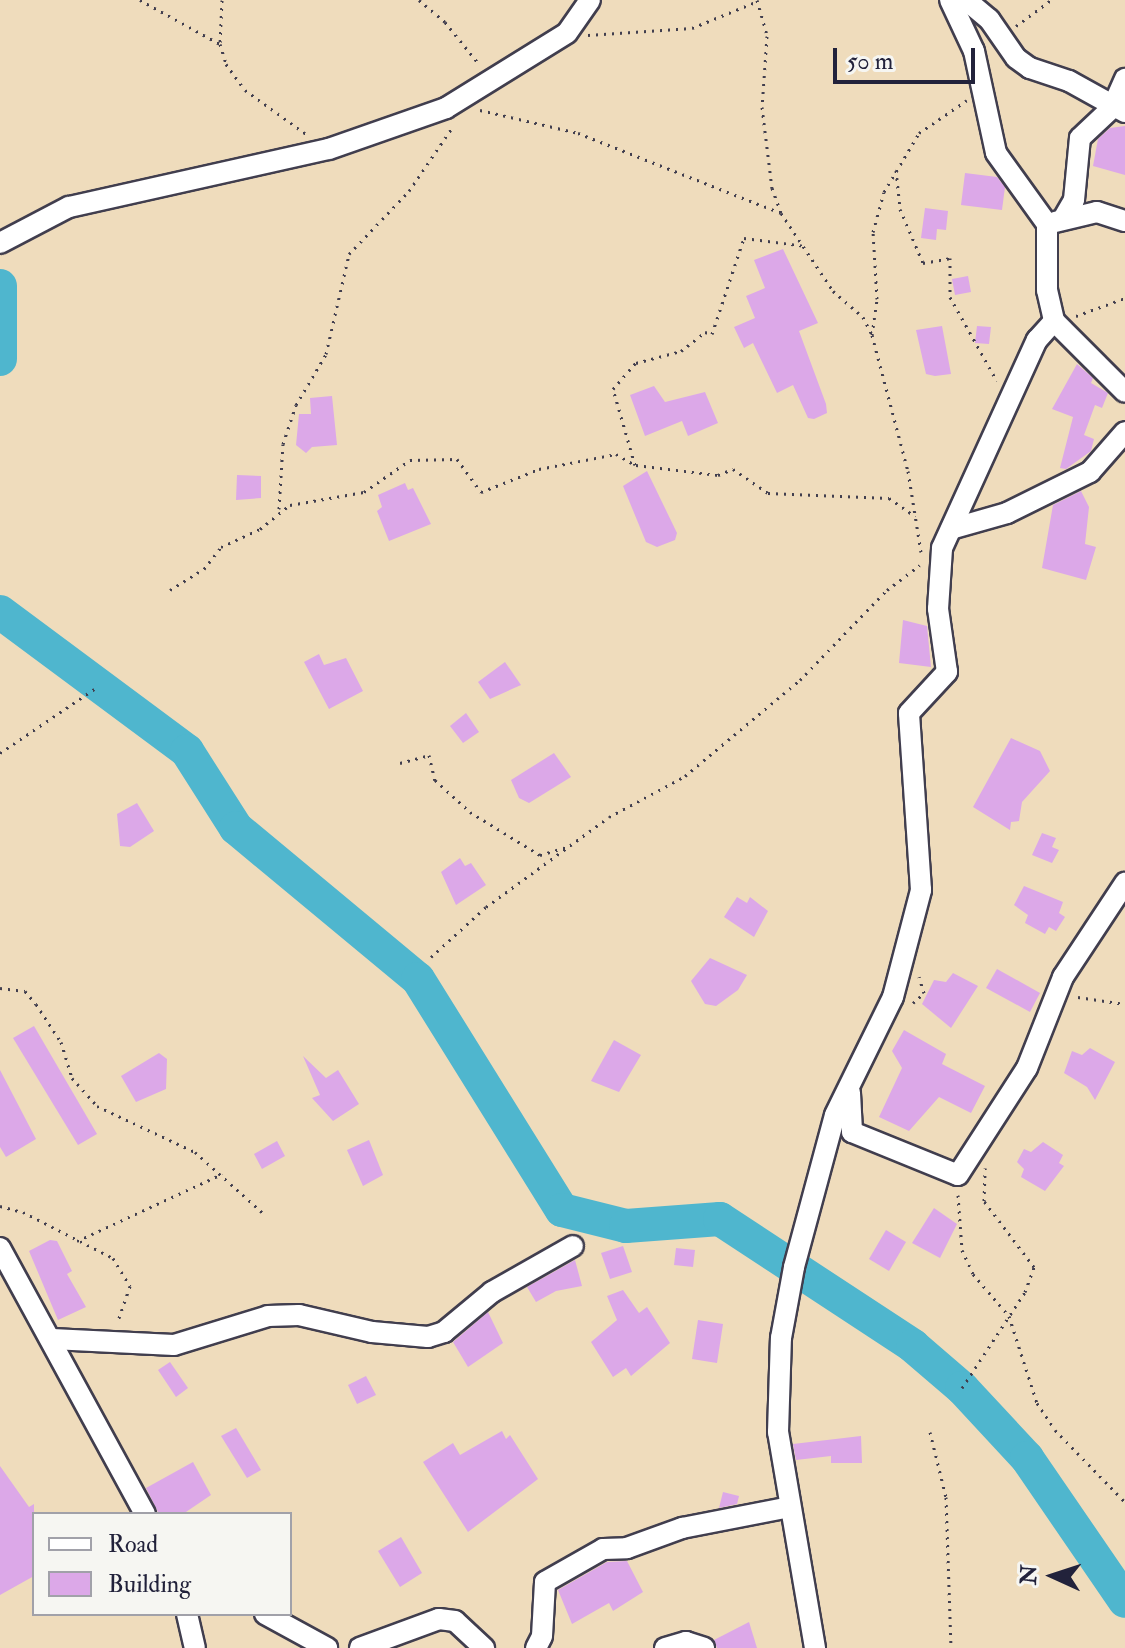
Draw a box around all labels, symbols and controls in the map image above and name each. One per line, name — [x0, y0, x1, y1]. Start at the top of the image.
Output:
scale bar — [837, 32, 979, 82]
text: 50 m — [847, 46, 893, 77]
legend — [32, 1512, 292, 1616]
text: Road — [108, 1529, 158, 1560]
north arrow — [1013, 1536, 1093, 1616]
text: N — [1015, 1564, 1044, 1585]
text: Building — [108, 1569, 191, 1600]

